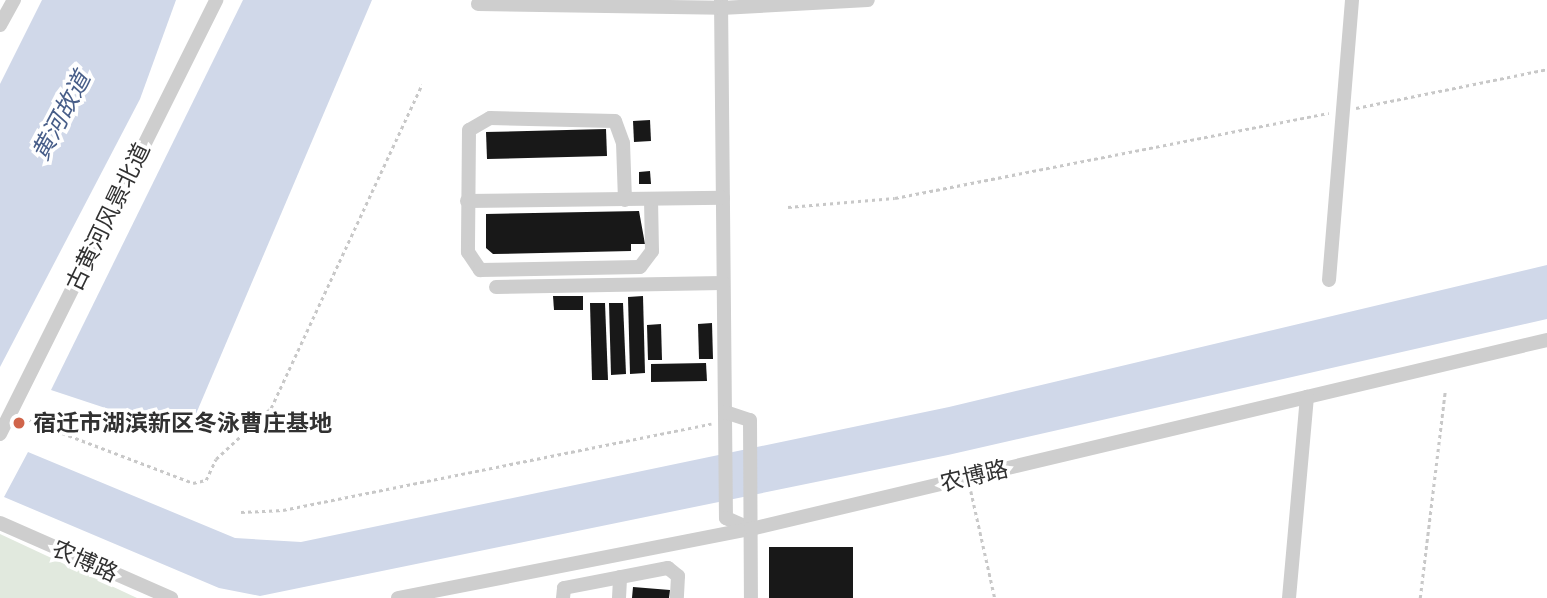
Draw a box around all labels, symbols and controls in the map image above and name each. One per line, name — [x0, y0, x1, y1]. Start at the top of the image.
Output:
water label: 黄河故道 — [26, 67, 96, 165]
street label: 古黄河风景北道 — [60, 139, 156, 295]
place label: 宿迁市湖滨新区冬泳曹庄基地 — [33, 409, 332, 437]
marker: 宿迁市湖滨新区冬泳曹庄基地 — [11, 415, 27, 431]
street label: 农博路 — [937, 455, 1011, 497]
street label: 农博路 — [48, 534, 122, 588]

